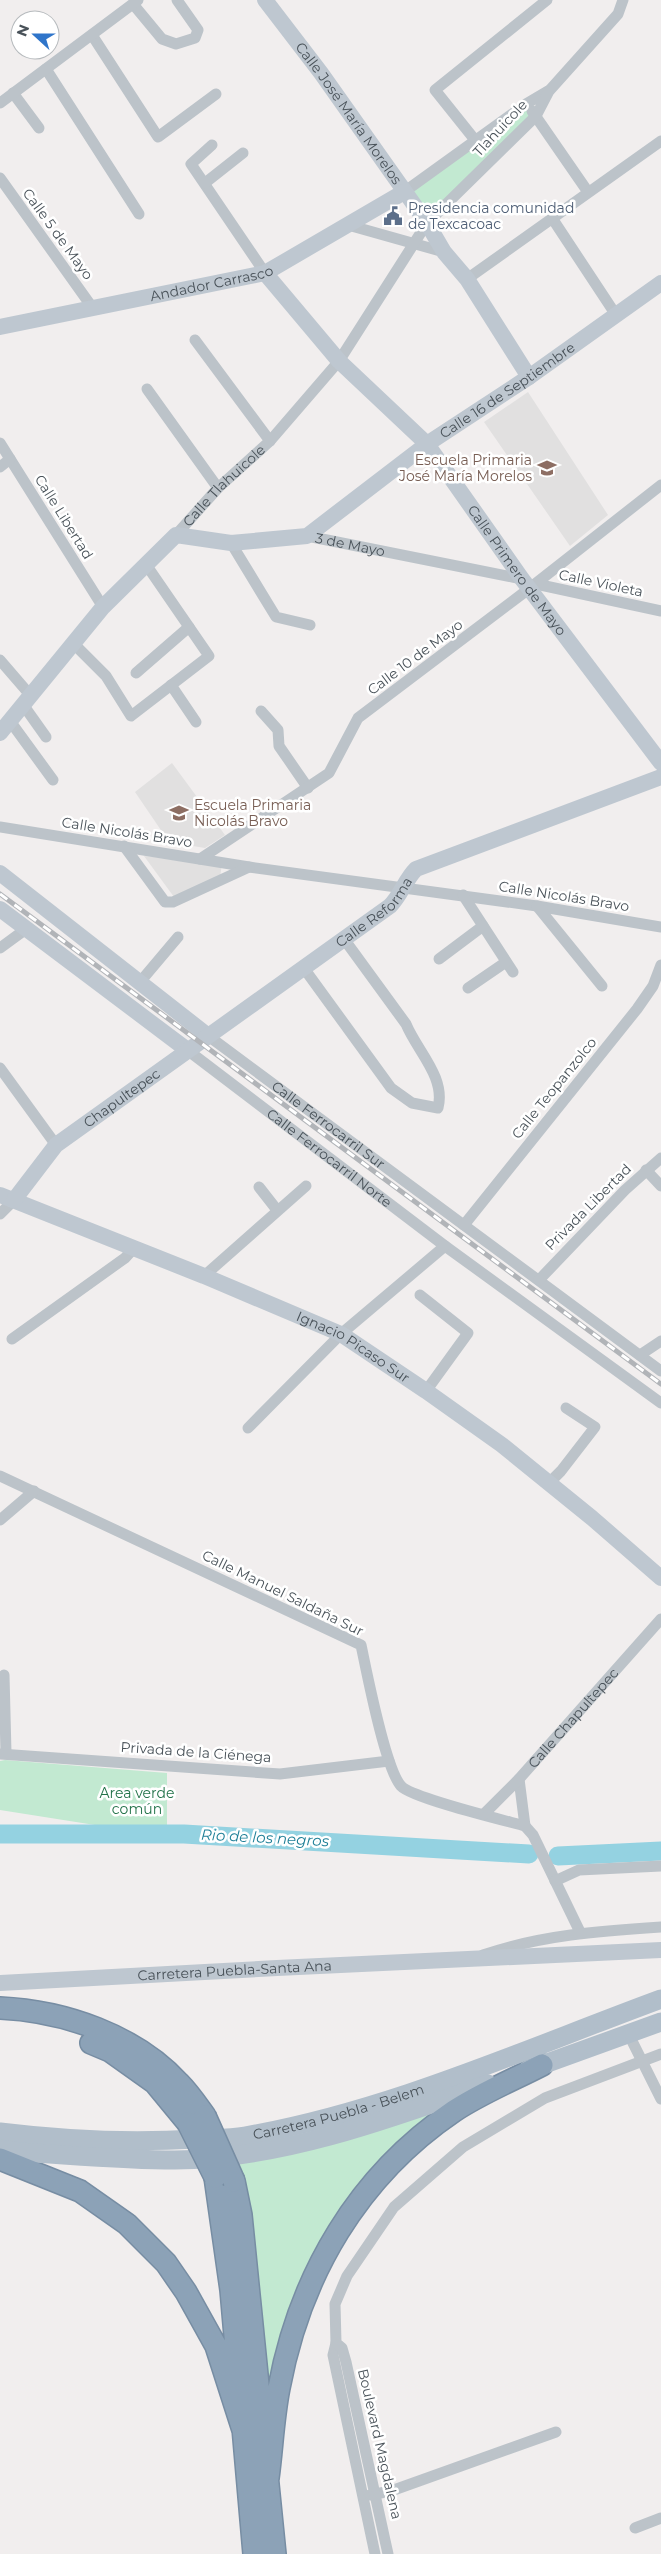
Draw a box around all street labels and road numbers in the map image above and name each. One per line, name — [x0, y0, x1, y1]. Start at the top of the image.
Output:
street label: Calle José María Morelos — [292, 39, 406, 188]
street label: Tlahuicole — [469, 96, 531, 160]
street label: Calle 5 de Mayo — [19, 185, 97, 283]
street label: Andador Carrasco — [149, 261, 277, 305]
street label: Calle 16 de Septiembre — [436, 338, 578, 442]
street label: Calle Tlahuicole — [179, 441, 269, 530]
street label: Calle Libertad — [31, 471, 97, 563]
street label: Calle Primero de Mayo — [464, 501, 571, 639]
street label: 3 de Mayo — [314, 529, 387, 560]
street label: Calle Violeta — [557, 565, 645, 601]
street label: Calle 10 de Mayo — [364, 615, 466, 699]
street label: Calle Nicolás Bravo — [60, 813, 194, 851]
street label: Calle Reforma — [332, 874, 416, 951]
street label: Calle Nicolás Bravo — [497, 877, 631, 915]
street label: Calle Teopanzolco — [508, 1033, 601, 1142]
street label: Chapultepec — [80, 1064, 164, 1131]
street label: Calle Ferrocarril Sur — [268, 1077, 389, 1173]
street label: Calle Ferrocarril Norte — [263, 1105, 396, 1211]
street label: Privada Libertad — [541, 1160, 635, 1254]
street label: Ignacio Picaso Sur — [294, 1307, 414, 1387]
street label: Calle Manuel Saldaña Sur — [199, 1546, 367, 1640]
street label: Calle Chapultepec — [524, 1664, 622, 1772]
street label: Privada de la Ciénega — [120, 1738, 272, 1766]
street label: Carretera Puebla-Santa Ana — [137, 1956, 332, 1985]
street label: Carretera Puebla - Belem — [251, 2080, 426, 2143]
street label: Boulevard Magdalena — [354, 2367, 406, 2521]

